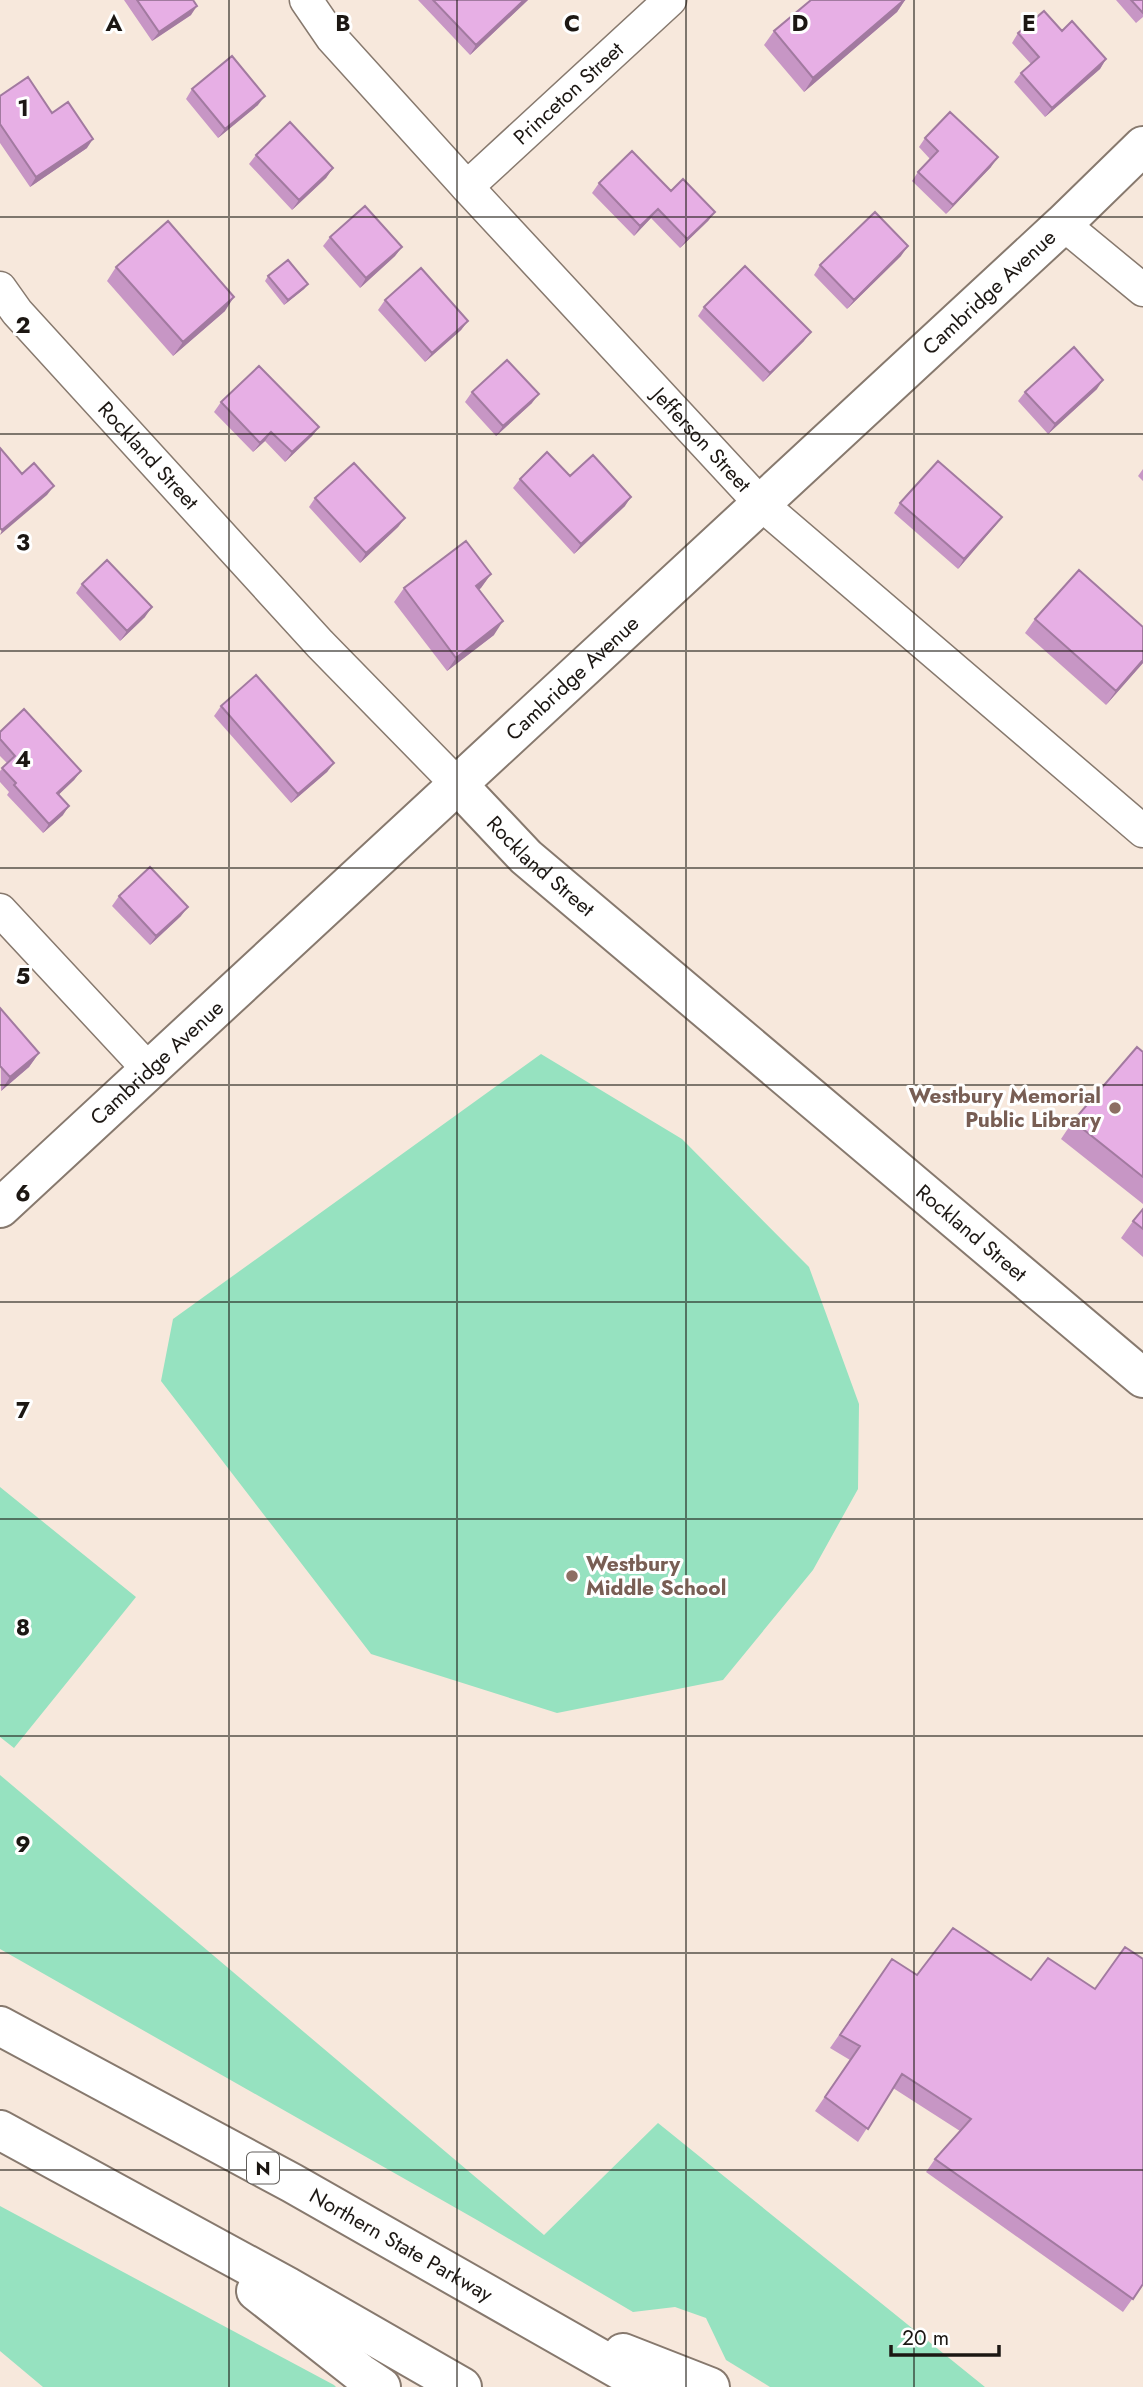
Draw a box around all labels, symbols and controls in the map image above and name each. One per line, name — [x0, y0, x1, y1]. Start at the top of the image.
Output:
text: A — [105, 6, 123, 40]
text: B — [335, 6, 351, 40]
text: C — [564, 6, 580, 40]
text: D — [792, 6, 809, 40]
text: E — [1022, 6, 1036, 40]
street label: Princeton Street — [507, 35, 630, 152]
text: 1 — [17, 91, 29, 125]
street label: Cambridge Avenue — [916, 223, 1063, 362]
text: 2 — [15, 308, 31, 342]
street label: Jefferson Street — [643, 379, 758, 499]
street label: Rockland Street — [91, 395, 205, 516]
text: 3 — [16, 525, 30, 559]
street label: Cambridge Avenue — [499, 609, 646, 748]
text: 4 — [15, 742, 31, 776]
street label: Rockland Street — [480, 809, 601, 924]
text: 5 — [16, 959, 30, 993]
street label: Cambridge Avenue — [84, 993, 231, 1132]
place label: Westbury Memorial Public Library — [909, 1081, 1102, 1135]
marker: Westbury Memorial Public Library — [1107, 1100, 1123, 1116]
text: 6 — [15, 1176, 31, 1210]
street label: Rockland Street — [909, 1177, 1033, 1289]
text: 7 — [16, 1393, 30, 1427]
place label: Westbury Middle School — [586, 1549, 726, 1603]
marker: Westbury Middle School — [564, 1568, 580, 1584]
text: 8 — [16, 1610, 30, 1644]
text: 9 — [15, 1827, 31, 1861]
road number: N — [247, 2152, 279, 2184]
street label: Northern State Parkway — [304, 2181, 499, 2310]
scale bar — [891, 2314, 1000, 2358]
text: 20 m — [902, 2323, 949, 2353]

